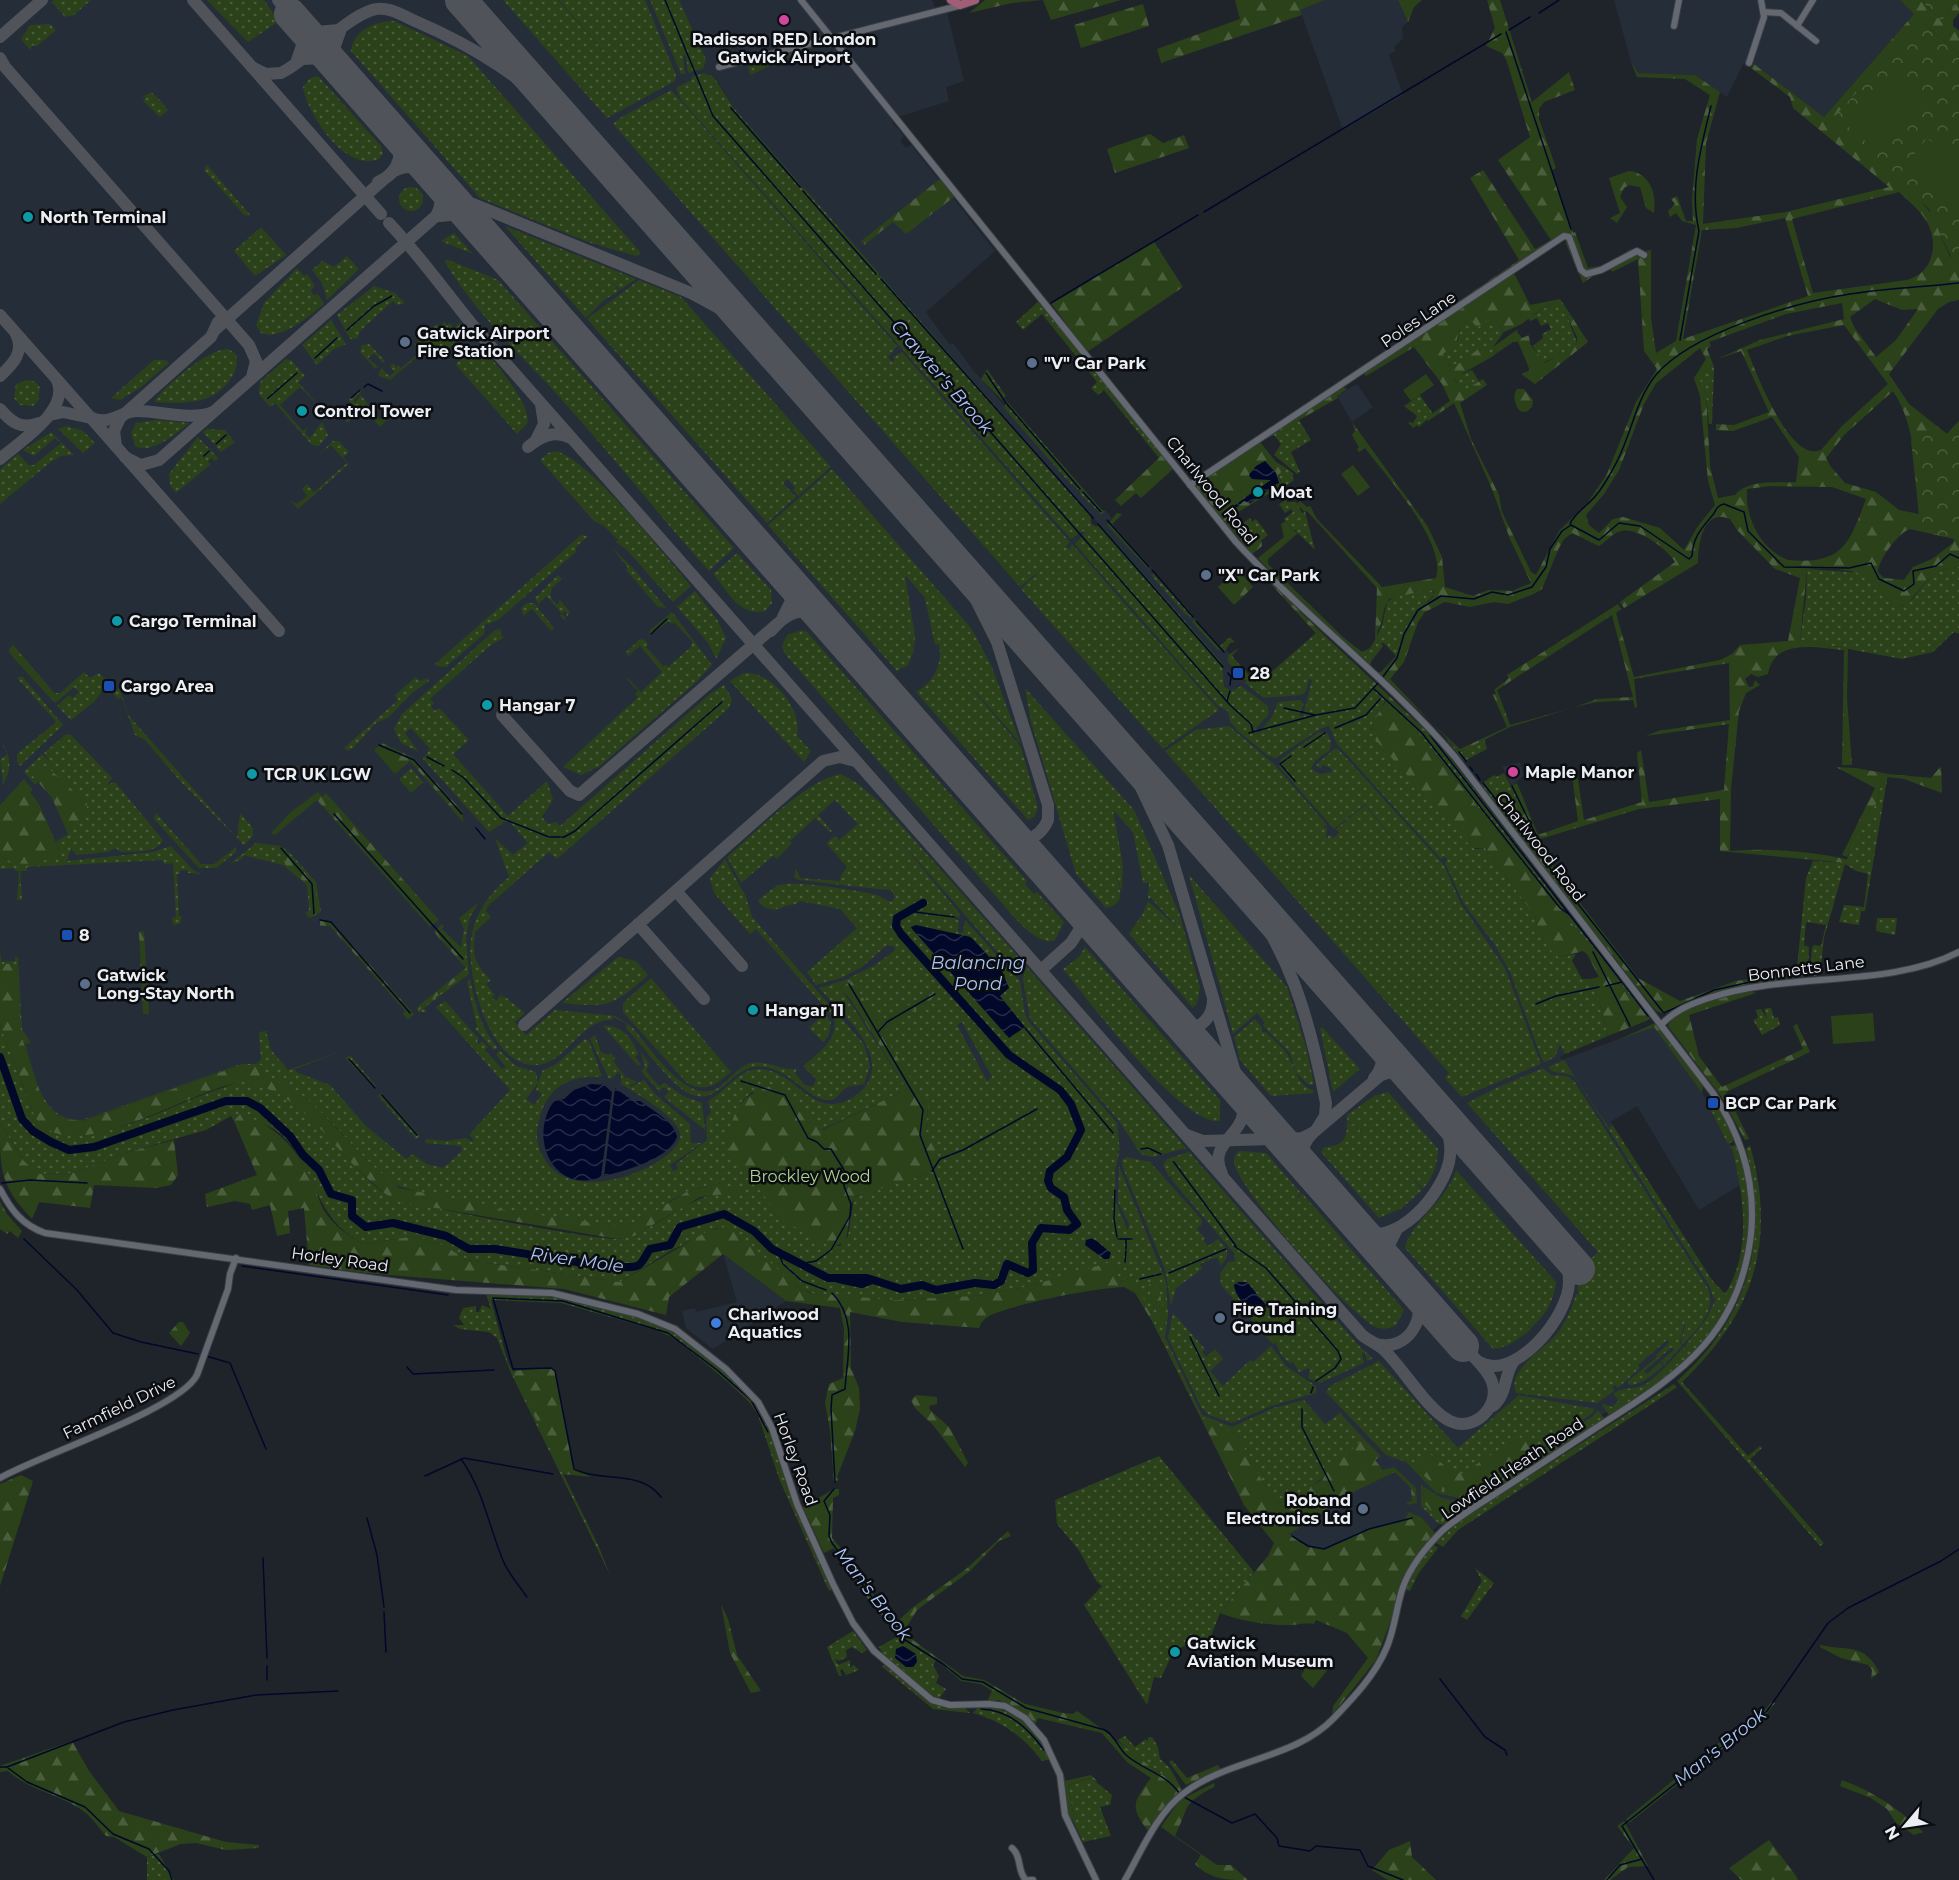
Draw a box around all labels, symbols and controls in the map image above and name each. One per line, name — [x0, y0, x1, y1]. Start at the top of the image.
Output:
marker: Radisson RED London Gatwick Airport — [777, 13, 791, 27]
place label: Radisson RED London Gatwick Airport — [692, 30, 876, 67]
place label: North Terminal — [40, 208, 166, 227]
marker: North Terminal — [21, 210, 35, 224]
street label: Poles Lane — [1377, 287, 1460, 352]
water label: Crawter's Brook — [886, 315, 998, 440]
place label: Gatwick Airport Fire Station — [417, 324, 550, 361]
marker: Gatwick Airport Fire Station — [398, 335, 412, 349]
place label: "V" Car Park — [1044, 354, 1146, 373]
marker: "V" Car Park — [1025, 356, 1039, 370]
place label: Control Tower — [314, 402, 431, 421]
marker: Control Tower — [295, 404, 309, 418]
street label: Charlwood Road — [1162, 433, 1261, 548]
place label: Moat — [1270, 483, 1312, 502]
marker: Moat — [1251, 485, 1265, 499]
place label: "X" Car Park — [1218, 566, 1320, 585]
marker: "X" Car Park — [1199, 568, 1213, 582]
place label: Cargo Terminal — [129, 612, 257, 631]
marker: Cargo Terminal — [110, 614, 124, 628]
place label: 28 — [1250, 664, 1270, 683]
marker: 28 — [1231, 666, 1245, 680]
place label: Cargo Area — [121, 677, 214, 696]
marker: Cargo Area — [102, 679, 116, 693]
place label: Hangar 7 — [499, 696, 575, 715]
marker: Hangar 7 — [480, 698, 494, 712]
place label: Maple Manor — [1525, 763, 1634, 782]
place label: TCR UK LGW — [264, 765, 371, 784]
marker: Maple Manor — [1506, 765, 1520, 779]
marker: TCR UK LGW — [245, 767, 259, 781]
street label: Charlwood Road — [1492, 789, 1589, 906]
place label: 8 — [79, 926, 90, 945]
marker: 8 — [60, 928, 74, 942]
water label: Balancing Pond — [931, 952, 1025, 995]
street label: Bonnetts Lane — [1747, 952, 1866, 985]
place label: Gatwick Long-Stay North — [97, 966, 235, 1003]
marker: Gatwick Long-Stay North — [78, 977, 92, 991]
place label: Hangar 11 — [765, 1001, 844, 1020]
marker: Hangar 11 — [746, 1003, 760, 1017]
place label: BCP Car Park — [1725, 1094, 1837, 1113]
marker: BCP Car Park — [1706, 1096, 1720, 1110]
park label: Brockley Wood — [749, 1167, 871, 1186]
street label: Horley Road — [290, 1243, 390, 1276]
water label: River Mole — [529, 1243, 625, 1277]
place label: Fire Training Ground — [1232, 1300, 1337, 1337]
place label: Charlwood Aquatics — [727, 1305, 819, 1342]
marker: Fire Training Ground — [1213, 1311, 1227, 1325]
marker: Charlwood Aquatics — [709, 1316, 723, 1330]
street label: Farmfield Drive — [60, 1372, 179, 1443]
street label: Horley Road — [770, 1410, 821, 1508]
street label: Lowfield Heath Road — [1438, 1414, 1587, 1523]
place label: Roband Electronics Ltd — [1226, 1491, 1351, 1528]
marker: Roband Electronics Ltd — [1356, 1502, 1370, 1516]
water label: Man's Brook — [830, 1543, 917, 1646]
place label: Gatwick Aviation Museum — [1186, 1634, 1334, 1671]
marker: Gatwick Aviation Museum — [1168, 1645, 1182, 1659]
water label: Man's Brook — [1669, 1702, 1772, 1791]
north arrow — [1875, 1796, 1935, 1856]
text: N — [1881, 1823, 1904, 1843]

